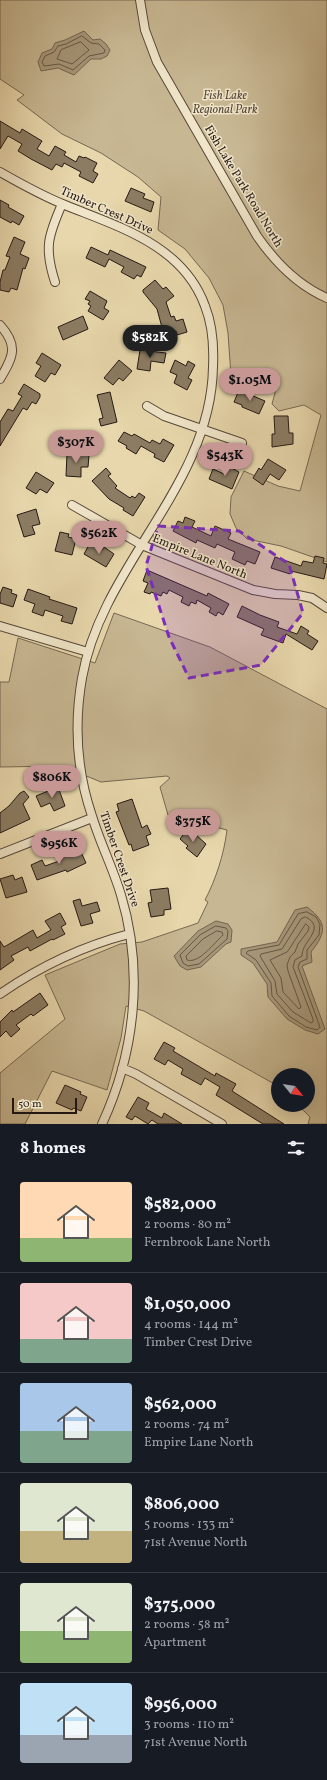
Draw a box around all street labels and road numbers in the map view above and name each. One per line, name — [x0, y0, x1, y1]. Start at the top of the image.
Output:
street label: Fish Lake Park Road North — [200, 122, 286, 251]
street label: Timber Crest Drive — [58, 183, 156, 239]
street label: Empire Lane North — [150, 531, 249, 583]
street label: Timber Crest Drive — [95, 809, 143, 909]

